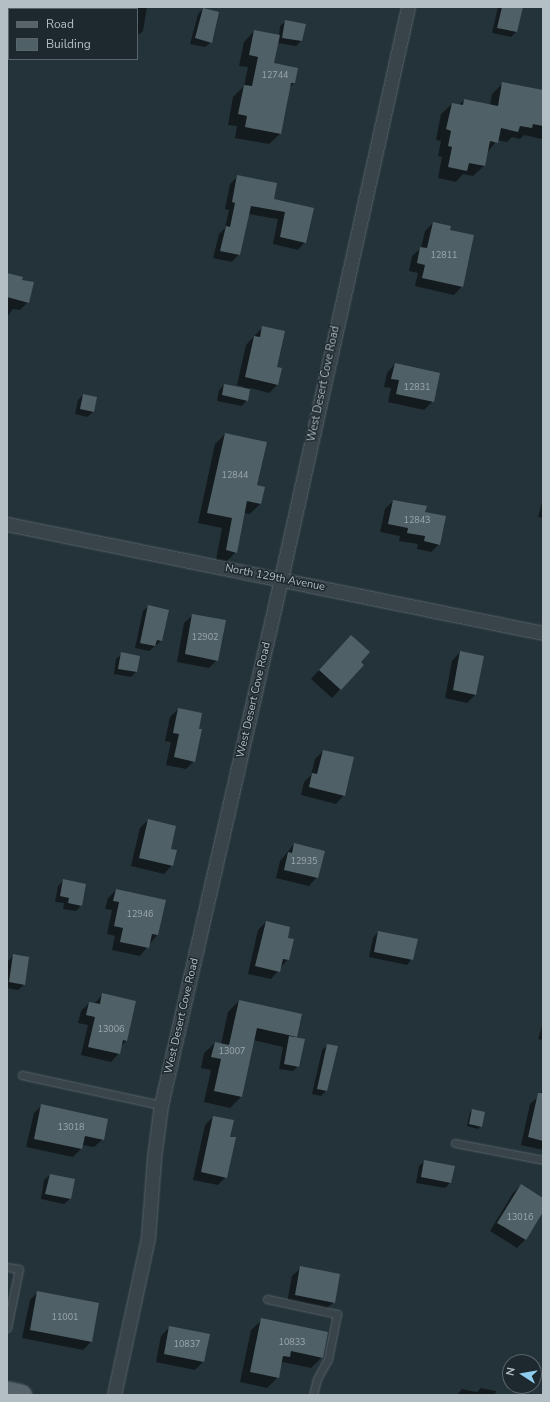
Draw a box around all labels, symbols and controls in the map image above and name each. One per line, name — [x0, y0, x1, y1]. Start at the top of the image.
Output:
legend — [8, 8, 138, 60]
text: Road — [46, 16, 74, 32]
text: Building — [46, 36, 91, 52]
house number: 12744 — [262, 70, 288, 80]
house number: 12811 — [431, 250, 457, 260]
street label: West Desert Cove Road — [305, 325, 343, 443]
house number: 12831 — [404, 382, 430, 392]
house number: 12844 — [222, 470, 248, 480]
house number: 12843 — [404, 515, 430, 525]
street label: North 129th Avenue — [224, 562, 326, 594]
house number: 12902 — [192, 632, 218, 642]
street label: West Desert Cove Road — [234, 641, 274, 759]
house number: 12935 — [291, 856, 317, 866]
house number: 12946 — [127, 909, 153, 919]
street label: West Desert Cove Road — [162, 957, 202, 1075]
house number: 13006 — [98, 1024, 124, 1034]
house number: 13007 — [219, 1046, 245, 1056]
house number: 13018 — [58, 1122, 84, 1132]
house number: 13016 — [507, 1212, 533, 1222]
house number: 11001 — [52, 1312, 78, 1322]
house number: 10833 — [279, 1337, 305, 1347]
house number: 10837 — [174, 1339, 200, 1349]
north arrow — [502, 1354, 542, 1394]
text: N — [503, 1366, 519, 1377]

